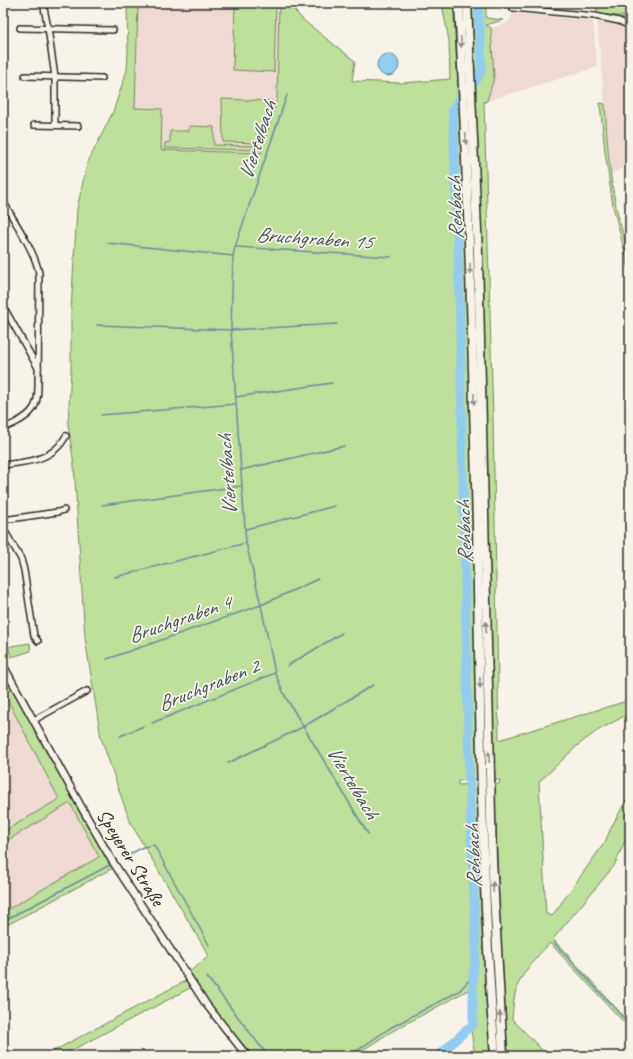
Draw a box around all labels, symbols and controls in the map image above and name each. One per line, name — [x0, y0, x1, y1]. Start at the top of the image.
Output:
one-way arrow — [458, 36, 465, 48]
water label: Viertelbach — [232, 96, 282, 183]
one-way arrow — [462, 133, 469, 145]
water label: Rehbach — [441, 174, 469, 240]
water label: Bruchgraben 15 — [255, 221, 377, 255]
one-way arrow — [467, 263, 474, 275]
one-way arrow — [471, 393, 477, 406]
water label: Viertelbach — [211, 432, 243, 516]
water label: Rehbach — [450, 498, 478, 564]
water label: Bruchgraben 4 — [124, 588, 238, 649]
one-way arrow — [483, 620, 489, 633]
water label: Bruchgraben 2 — [154, 652, 266, 717]
one-way arrow — [476, 677, 483, 689]
water label: Viertelbach — [321, 741, 386, 825]
one-way arrow — [486, 750, 492, 763]
street label: Speyerer Straße — [91, 804, 171, 912]
water label: Rehbach — [459, 822, 487, 888]
one-way arrow — [490, 881, 497, 893]
one-way arrow — [497, 1010, 503, 1023]

